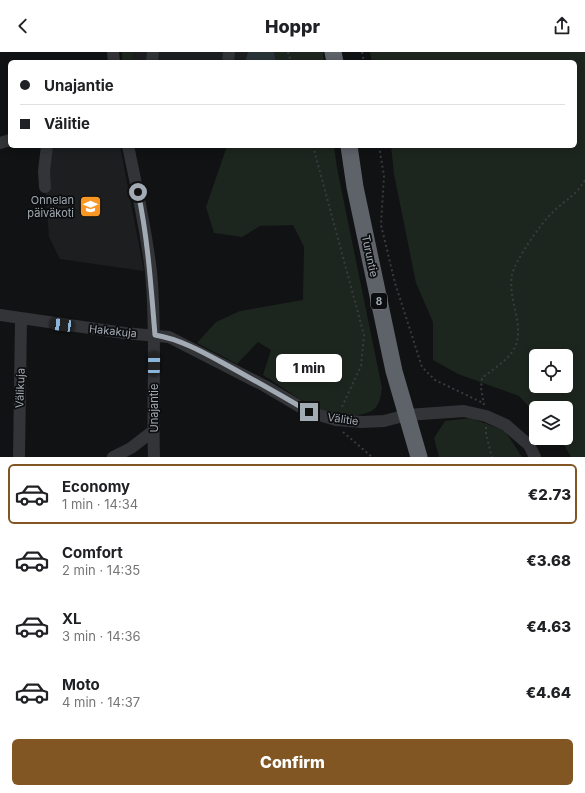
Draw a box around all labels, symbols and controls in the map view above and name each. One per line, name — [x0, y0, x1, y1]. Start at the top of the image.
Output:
icon: back — [12, 15, 34, 37]
icon: share — [551, 15, 573, 37]
text: Hoppr — [265, 16, 320, 37]
text: Unajantie — [44, 76, 114, 95]
text: Välitie — [44, 114, 90, 133]
route start — [129, 183, 147, 201]
place label: Onnelan päiväkoti — [27, 193, 74, 220]
school or university icon: Onnelan päiväkoti — [77, 193, 103, 219]
street label: Turuntie — [359, 234, 381, 278]
road number: 8 — [371, 293, 387, 309]
car — [49, 318, 75, 332]
street label: Hakakuja — [88, 322, 138, 340]
map controls — [529, 349, 573, 445]
button: locate — [529, 349, 573, 393]
car — [148, 352, 160, 376]
callout: 1 min — [276, 354, 342, 382]
text: 1 min — [293, 360, 325, 376]
street label: Välikuja — [12, 368, 28, 408]
street label: Unajantie — [147, 384, 161, 432]
button: layers — [529, 401, 573, 445]
route end — [300, 403, 318, 421]
street label: Välitie — [327, 410, 359, 428]
icon: car — [14, 476, 50, 512]
text: Economy — [62, 477, 130, 496]
text: €2.73 — [528, 485, 571, 504]
text: 1 min · 14:34 — [62, 496, 138, 512]
icon: car — [14, 542, 50, 578]
text: Comfort — [62, 543, 123, 562]
text: €3.68 — [526, 551, 571, 570]
text: 2 min · 14:35 — [62, 562, 140, 578]
icon: car — [14, 608, 50, 644]
text: XL — [62, 609, 82, 628]
text: €4.63 — [526, 617, 571, 636]
text: 3 min · 14:36 — [62, 628, 140, 644]
icon: car — [14, 674, 50, 710]
text: Moto — [62, 675, 100, 694]
text: €4.64 — [526, 683, 571, 702]
text: 4 min · 14:37 — [62, 694, 140, 710]
button: Confirm — [12, 739, 573, 785]

